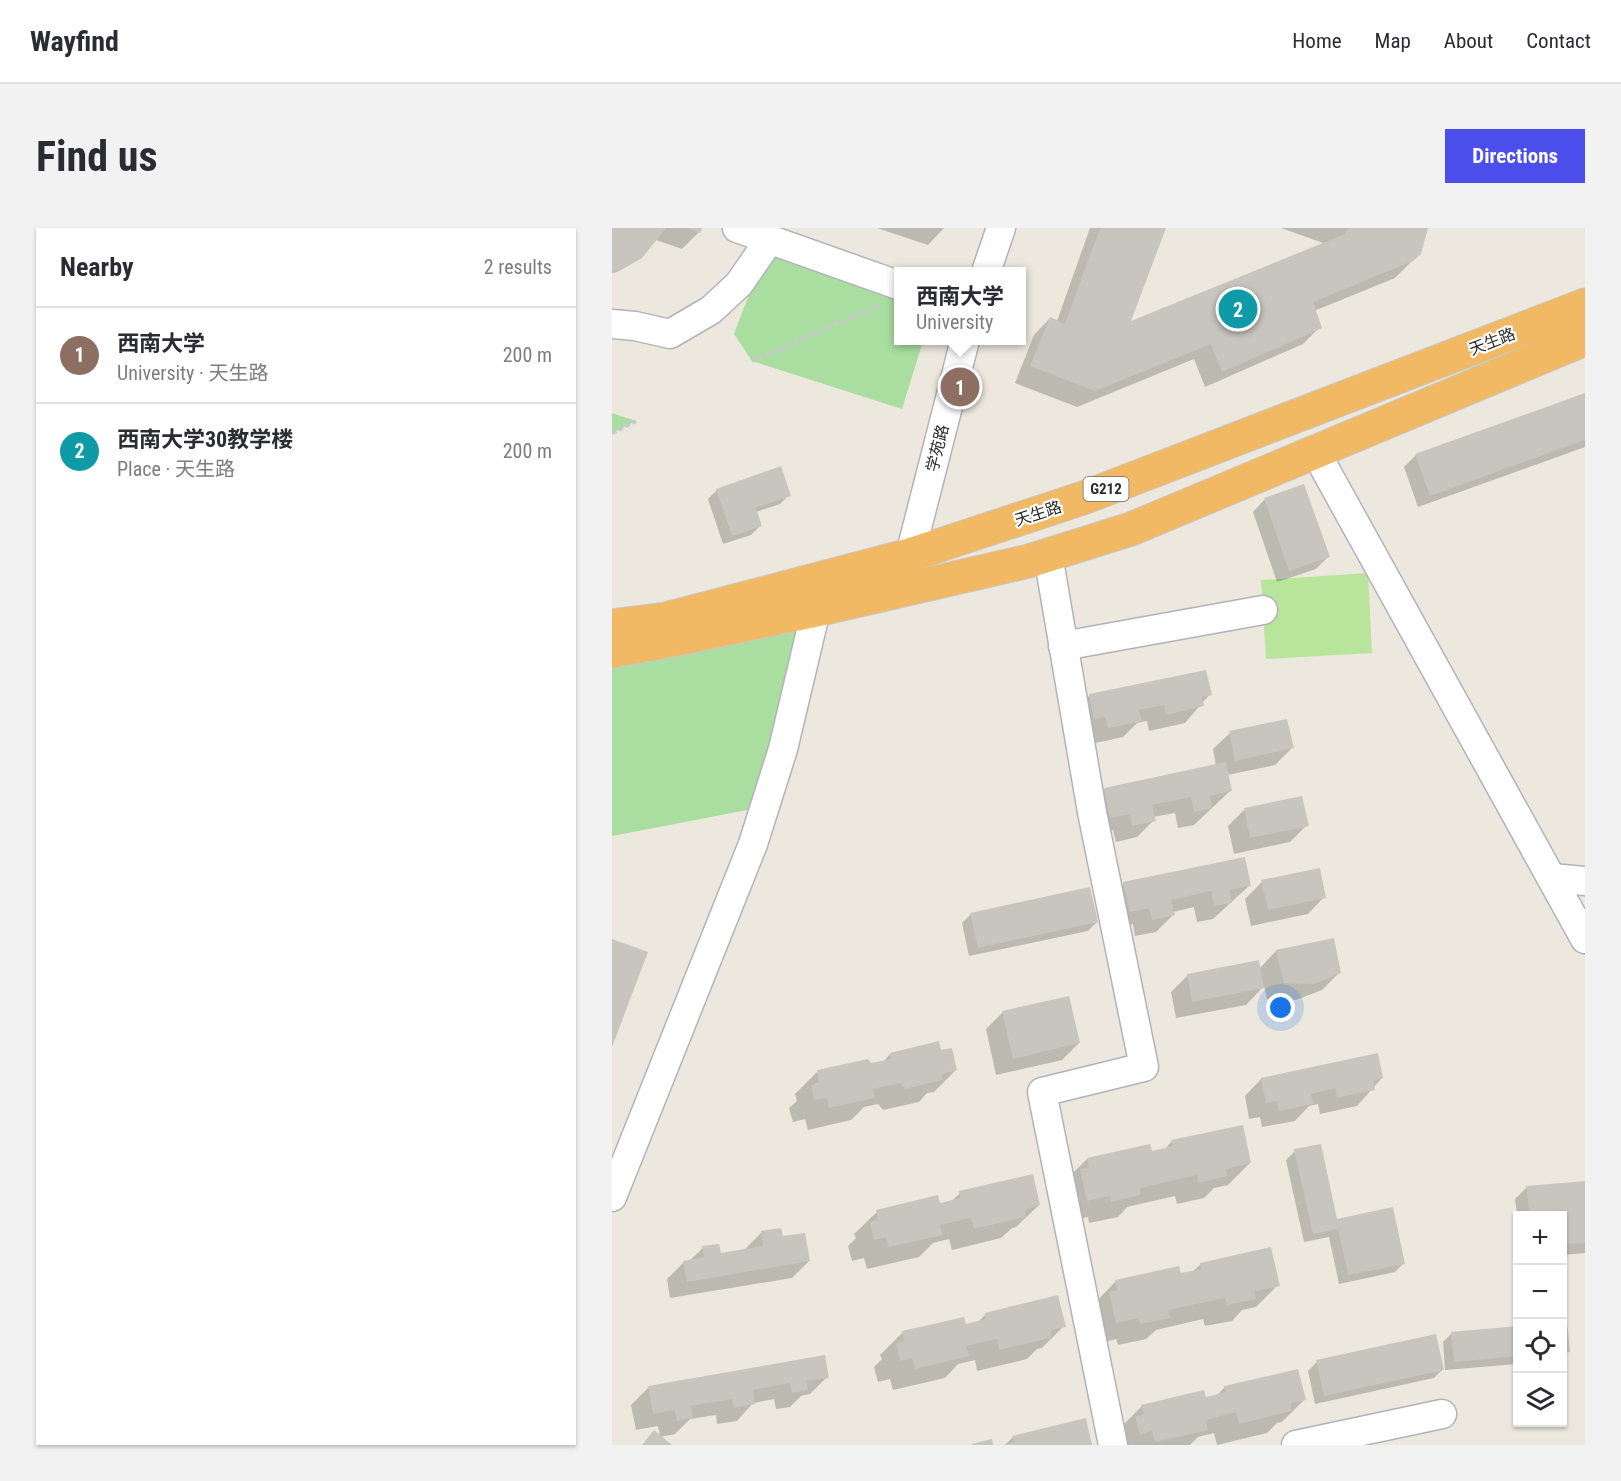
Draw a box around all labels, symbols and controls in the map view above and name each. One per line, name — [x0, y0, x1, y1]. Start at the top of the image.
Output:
text: Wayfind — [30, 25, 119, 58]
text: Home — [1292, 29, 1342, 53]
text: Map — [1375, 29, 1411, 53]
text: About — [1444, 29, 1493, 53]
text: Contact — [1526, 29, 1591, 53]
button: Directions — [1445, 129, 1585, 183]
text: Find us — [36, 132, 157, 181]
text: Nearby — [60, 252, 134, 282]
text: 2 results — [484, 255, 552, 279]
popup — [894, 267, 1026, 345]
text: 西南大学 — [916, 284, 1004, 309]
pin: 2 — [1218, 286, 1258, 332]
text: University — [916, 310, 993, 334]
street label: 天生路 — [1466, 324, 1518, 359]
text: 西南大学 — [117, 331, 205, 356]
text: 1 — [74, 343, 85, 367]
text: 200 m — [503, 343, 552, 367]
text: University · 天生路 — [117, 361, 268, 385]
pin: 1 — [940, 364, 980, 410]
street label: 学苑路 — [922, 423, 953, 474]
text: 西南大学30教学楼 — [117, 427, 293, 452]
text: 2 — [74, 439, 85, 463]
text: 200 m — [503, 439, 552, 463]
text: Place · 天生路 — [117, 457, 235, 481]
road number: G212 — [1084, 477, 1128, 501]
street label: 天生路 — [1012, 497, 1064, 530]
your location — [1266, 993, 1295, 1022]
map controls — [1513, 1211, 1567, 1427]
button: + — [1513, 1211, 1567, 1265]
button: − — [1513, 1265, 1567, 1319]
button: locate — [1513, 1319, 1567, 1373]
button: layers — [1513, 1373, 1567, 1427]

